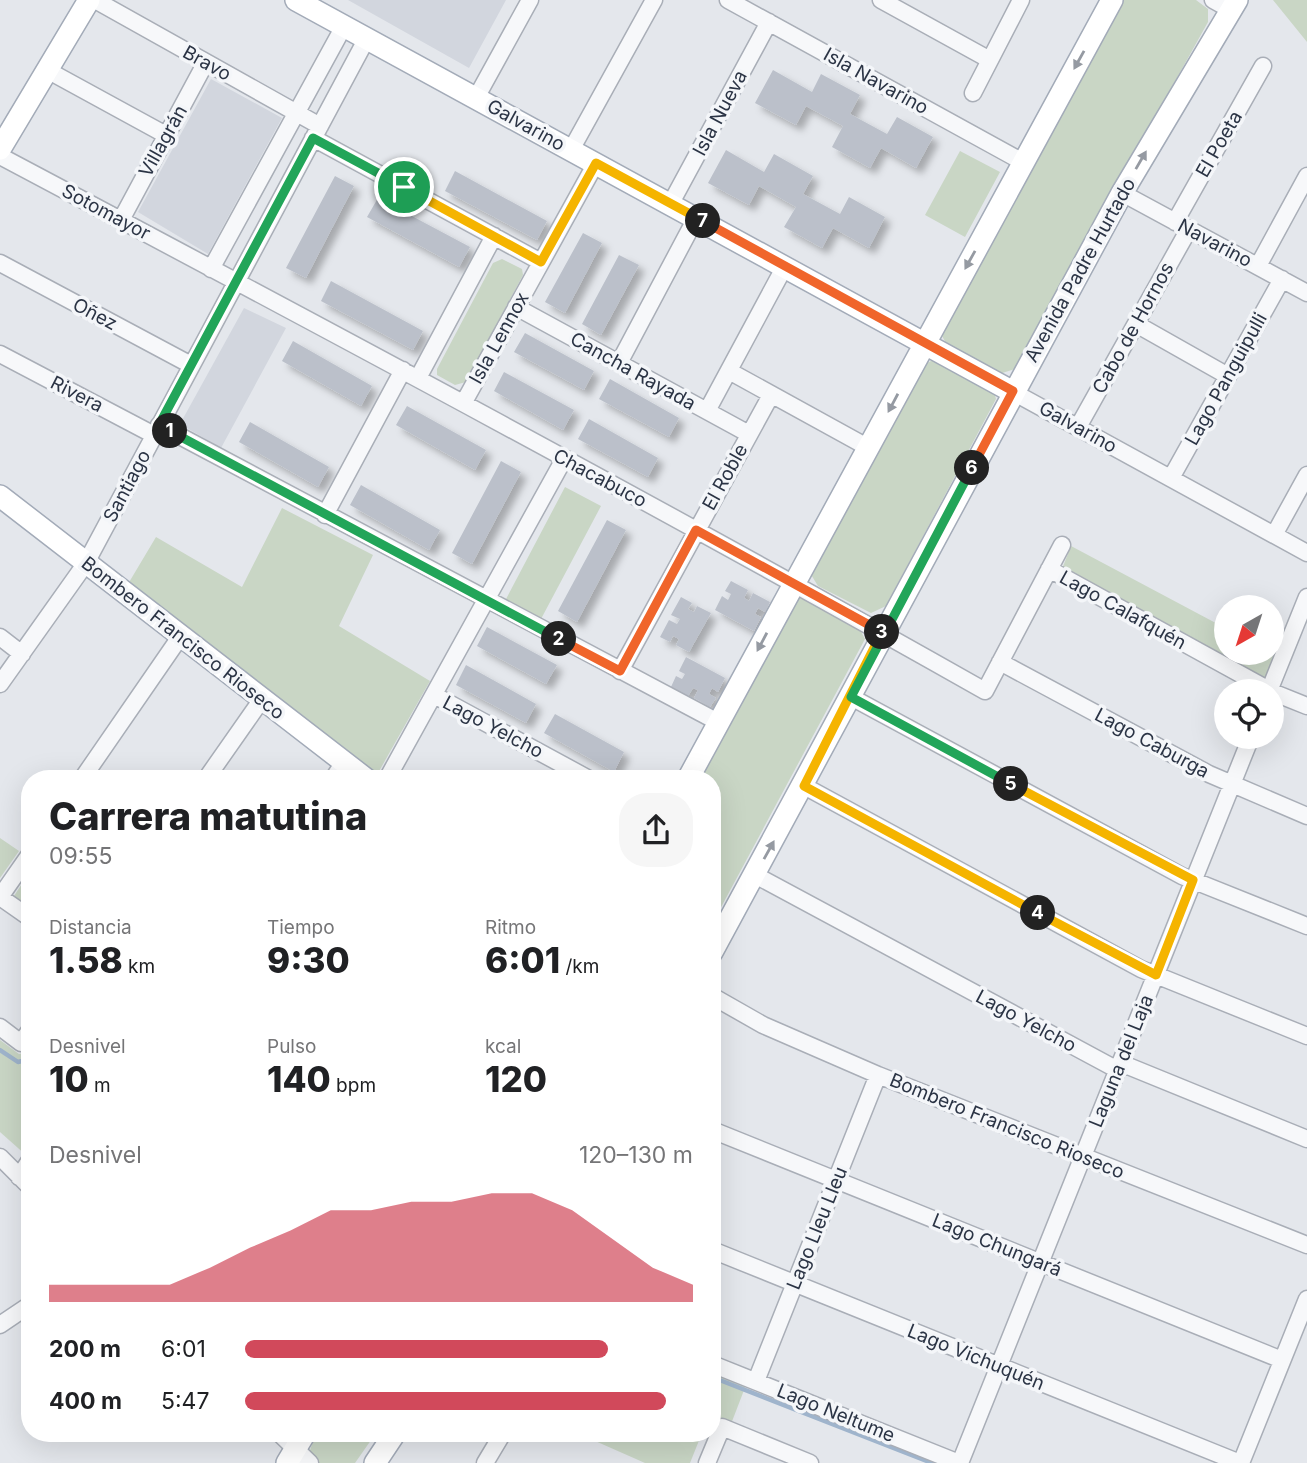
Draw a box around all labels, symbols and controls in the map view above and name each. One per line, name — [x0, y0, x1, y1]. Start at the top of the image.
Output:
street label: Bravo — [179, 40, 235, 86]
street label: Isla Navarino — [820, 43, 932, 119]
one-way arrow — [1073, 50, 1085, 70]
street label: Isla Nueva — [688, 66, 752, 160]
street label: Galvarino — [483, 94, 569, 156]
street label: Villagrán — [134, 101, 192, 181]
street label: El Poeta — [1191, 107, 1247, 181]
one-way arrow — [1135, 151, 1147, 170]
pin — [374, 157, 434, 217]
icon: arrive — [385, 168, 423, 206]
street label: Avenida Padre Hurtado — [1020, 174, 1140, 366]
street label: Sotomayor — [58, 179, 154, 245]
pin: 7 — [686, 204, 720, 238]
text: 7 — [697, 209, 708, 232]
street label: Navarino — [1174, 214, 1256, 272]
one-way arrow — [964, 250, 976, 269]
street label: Cabo de Hornos — [1087, 258, 1179, 398]
street label: Isla Lennox — [464, 288, 534, 388]
street label: Oñez — [69, 293, 121, 335]
street label: Lago Panguipulli — [1180, 309, 1272, 449]
street label: Cancha Rayada — [566, 327, 700, 415]
street label: Rivera — [47, 371, 107, 417]
one-way arrow — [887, 394, 899, 414]
street label: Galvarino — [1035, 396, 1121, 458]
pin: 1 — [152, 414, 188, 448]
text: 1 — [165, 419, 174, 442]
street label: El Roble — [697, 440, 753, 514]
street label: Chacabuco — [549, 444, 651, 512]
street label: Santiago — [98, 446, 156, 526]
pin: 6 — [954, 450, 990, 486]
text: 6 — [965, 456, 978, 479]
street label: Bombero Francisco Rioseco — [77, 552, 289, 724]
street label: Lago Calafquén — [1056, 566, 1190, 654]
north arrow — [1214, 595, 1284, 665]
map controls — [1214, 595, 1284, 749]
pin: 3 — [864, 614, 900, 650]
text: 3 — [875, 620, 888, 643]
pin: 2 — [542, 622, 576, 656]
text: 2 — [553, 627, 564, 650]
one-way arrow — [756, 632, 767, 652]
button: locate — [1214, 679, 1284, 749]
street label: Lago Yelcho — [439, 691, 547, 763]
street label: Lago Caburga — [1091, 703, 1213, 783]
pin: 5 — [993, 766, 1028, 802]
text: 5 — [1004, 772, 1017, 795]
text: Carrera matutina — [49, 793, 367, 839]
button: share — [619, 793, 693, 867]
one-way arrow — [763, 840, 775, 859]
text: 09:55 — [49, 842, 112, 870]
pin: 4 — [1020, 895, 1056, 930]
text: 4 — [1031, 901, 1044, 924]
text: Distancia — [49, 916, 132, 939]
text: Tiempo — [267, 916, 335, 939]
text: Ritmo — [485, 916, 536, 939]
text: 1.58 — [49, 939, 123, 981]
text: 9:30 — [267, 939, 350, 981]
text: 6:01 — [485, 939, 560, 981]
text: km — [123, 955, 155, 978]
text: /km — [560, 955, 599, 978]
street label: Lago Yelcho — [972, 985, 1080, 1057]
street label: Laguna del Laja — [1084, 991, 1158, 1131]
text: Desnivel — [49, 1035, 126, 1058]
text: Pulso — [267, 1035, 316, 1058]
text: kcal — [485, 1035, 521, 1058]
text: 10 — [49, 1058, 89, 1100]
text: 140 — [267, 1058, 331, 1100]
text: 120 — [485, 1058, 547, 1100]
street label: Bombero Francisco Rioseco — [886, 1068, 1128, 1184]
text: m — [89, 1074, 111, 1097]
text: bpm — [331, 1074, 376, 1097]
text: Desnivel — [49, 1141, 142, 1169]
text: 120–130 m — [579, 1141, 693, 1169]
street label: Lago Lleu Lleu — [782, 1163, 852, 1293]
street label: Lago Chungará — [929, 1209, 1065, 1281]
street label: Lago Vichuquén — [904, 1319, 1048, 1395]
text: 200 m — [49, 1335, 121, 1363]
text: 6:01 — [161, 1335, 206, 1363]
street label: Lago Neltume — [774, 1379, 898, 1447]
text: 400 m — [49, 1387, 122, 1415]
text: 5:47 — [161, 1387, 209, 1415]

